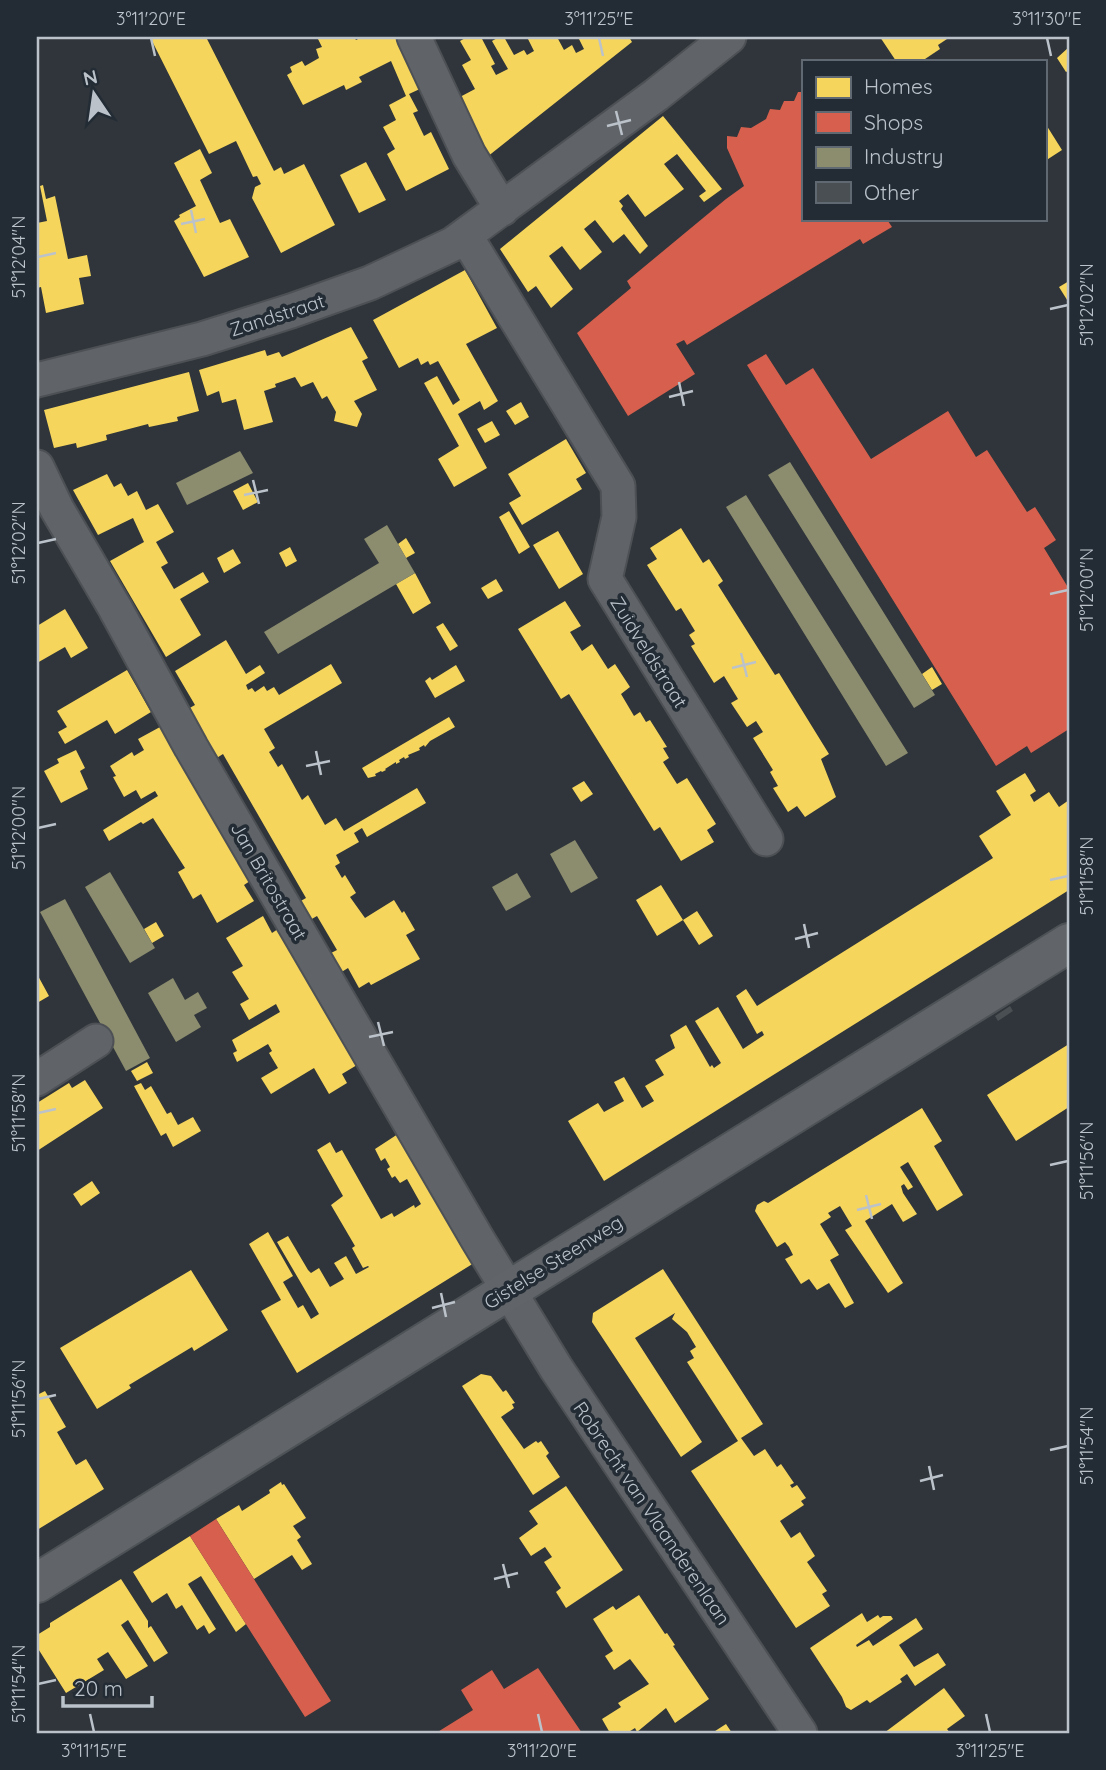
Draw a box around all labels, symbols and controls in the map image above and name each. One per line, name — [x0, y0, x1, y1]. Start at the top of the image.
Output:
text: 3°11'20"E — [116, 7, 186, 30]
text: 3°11'25"E — [564, 7, 634, 30]
text: 3°11'30"E — [1012, 7, 1082, 30]
north arrow — [60, 60, 130, 130]
legend — [802, 60, 1046, 220]
text: N — [81, 64, 100, 91]
text: Homes — [864, 73, 933, 99]
text: Shops — [864, 109, 923, 135]
text: Industry — [864, 143, 943, 169]
text: Other — [864, 179, 919, 205]
text: 51°12'04"N — [7, 216, 30, 298]
text: 51°12'02"N — [1075, 263, 1098, 347]
street label: Zandstraat — [227, 288, 327, 342]
text: 51°12'02"N — [7, 501, 30, 585]
text: 51°12'00"N — [1075, 548, 1098, 632]
street label: Zuidveldstraat — [605, 592, 693, 712]
text: 51°12'00"N — [7, 786, 30, 870]
street label: Jan Britostraat — [226, 818, 312, 944]
text: 51°11'58"N — [1075, 837, 1098, 915]
text: 51°11'58"N — [7, 1074, 30, 1152]
text: 51°11'56"N — [1075, 1122, 1098, 1200]
street label: Gistelse Steenweg — [479, 1210, 627, 1314]
text: 51°11'56"N — [7, 1360, 30, 1438]
street label: Robrecht van Vlaanderenlaan — [568, 1397, 736, 1629]
text: 51°11'54"N — [1075, 1407, 1098, 1485]
text: 51°11'54"N — [7, 1645, 30, 1723]
scale bar — [63, 1665, 152, 1709]
text: 20 m — [74, 1675, 123, 1701]
text: 3°11'15"E — [61, 1739, 127, 1762]
text: 3°11'20"E — [507, 1739, 577, 1762]
text: 3°11'25"E — [955, 1739, 1025, 1762]

